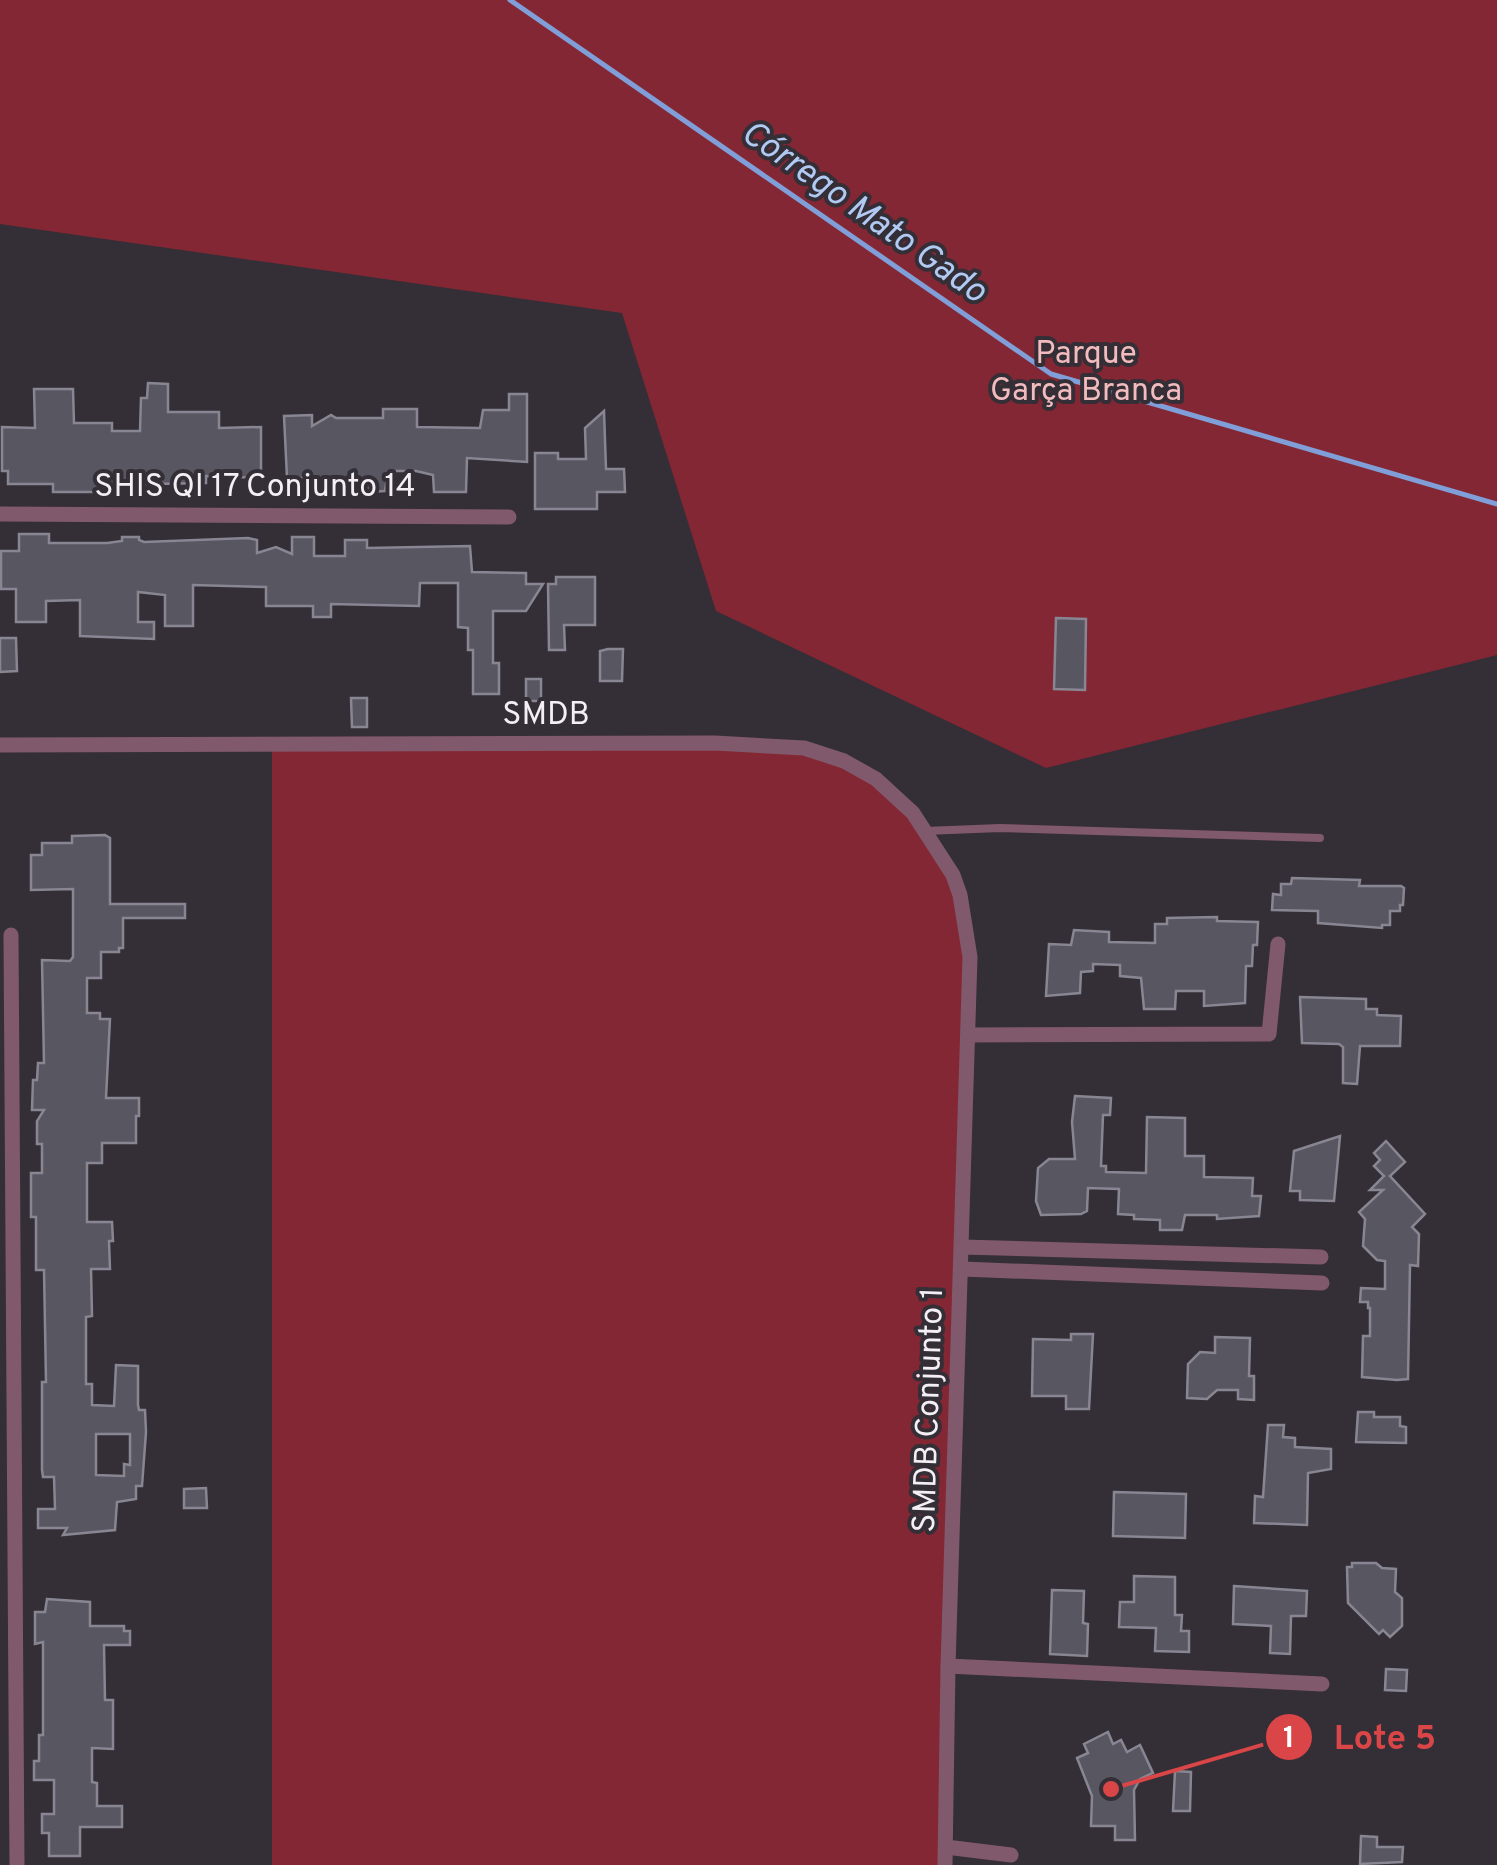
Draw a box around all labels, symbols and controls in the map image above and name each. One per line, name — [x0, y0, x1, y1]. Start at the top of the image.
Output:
water label: Córrego Mato Gado — [732, 112, 995, 314]
park label: Parque Garça Branca — [990, 335, 1182, 412]
street label: SHIS QI 17 Conjunto 14 — [94, 468, 416, 508]
street label: SMDB — [502, 696, 590, 736]
street label: SMDB Conjunto 1 — [906, 1287, 954, 1533]
callout: Lote 5 — [1264, 1704, 1456, 1769]
text: Lote 5 — [1334, 1718, 1436, 1762]
text: 1 — [1283, 1721, 1295, 1758]

